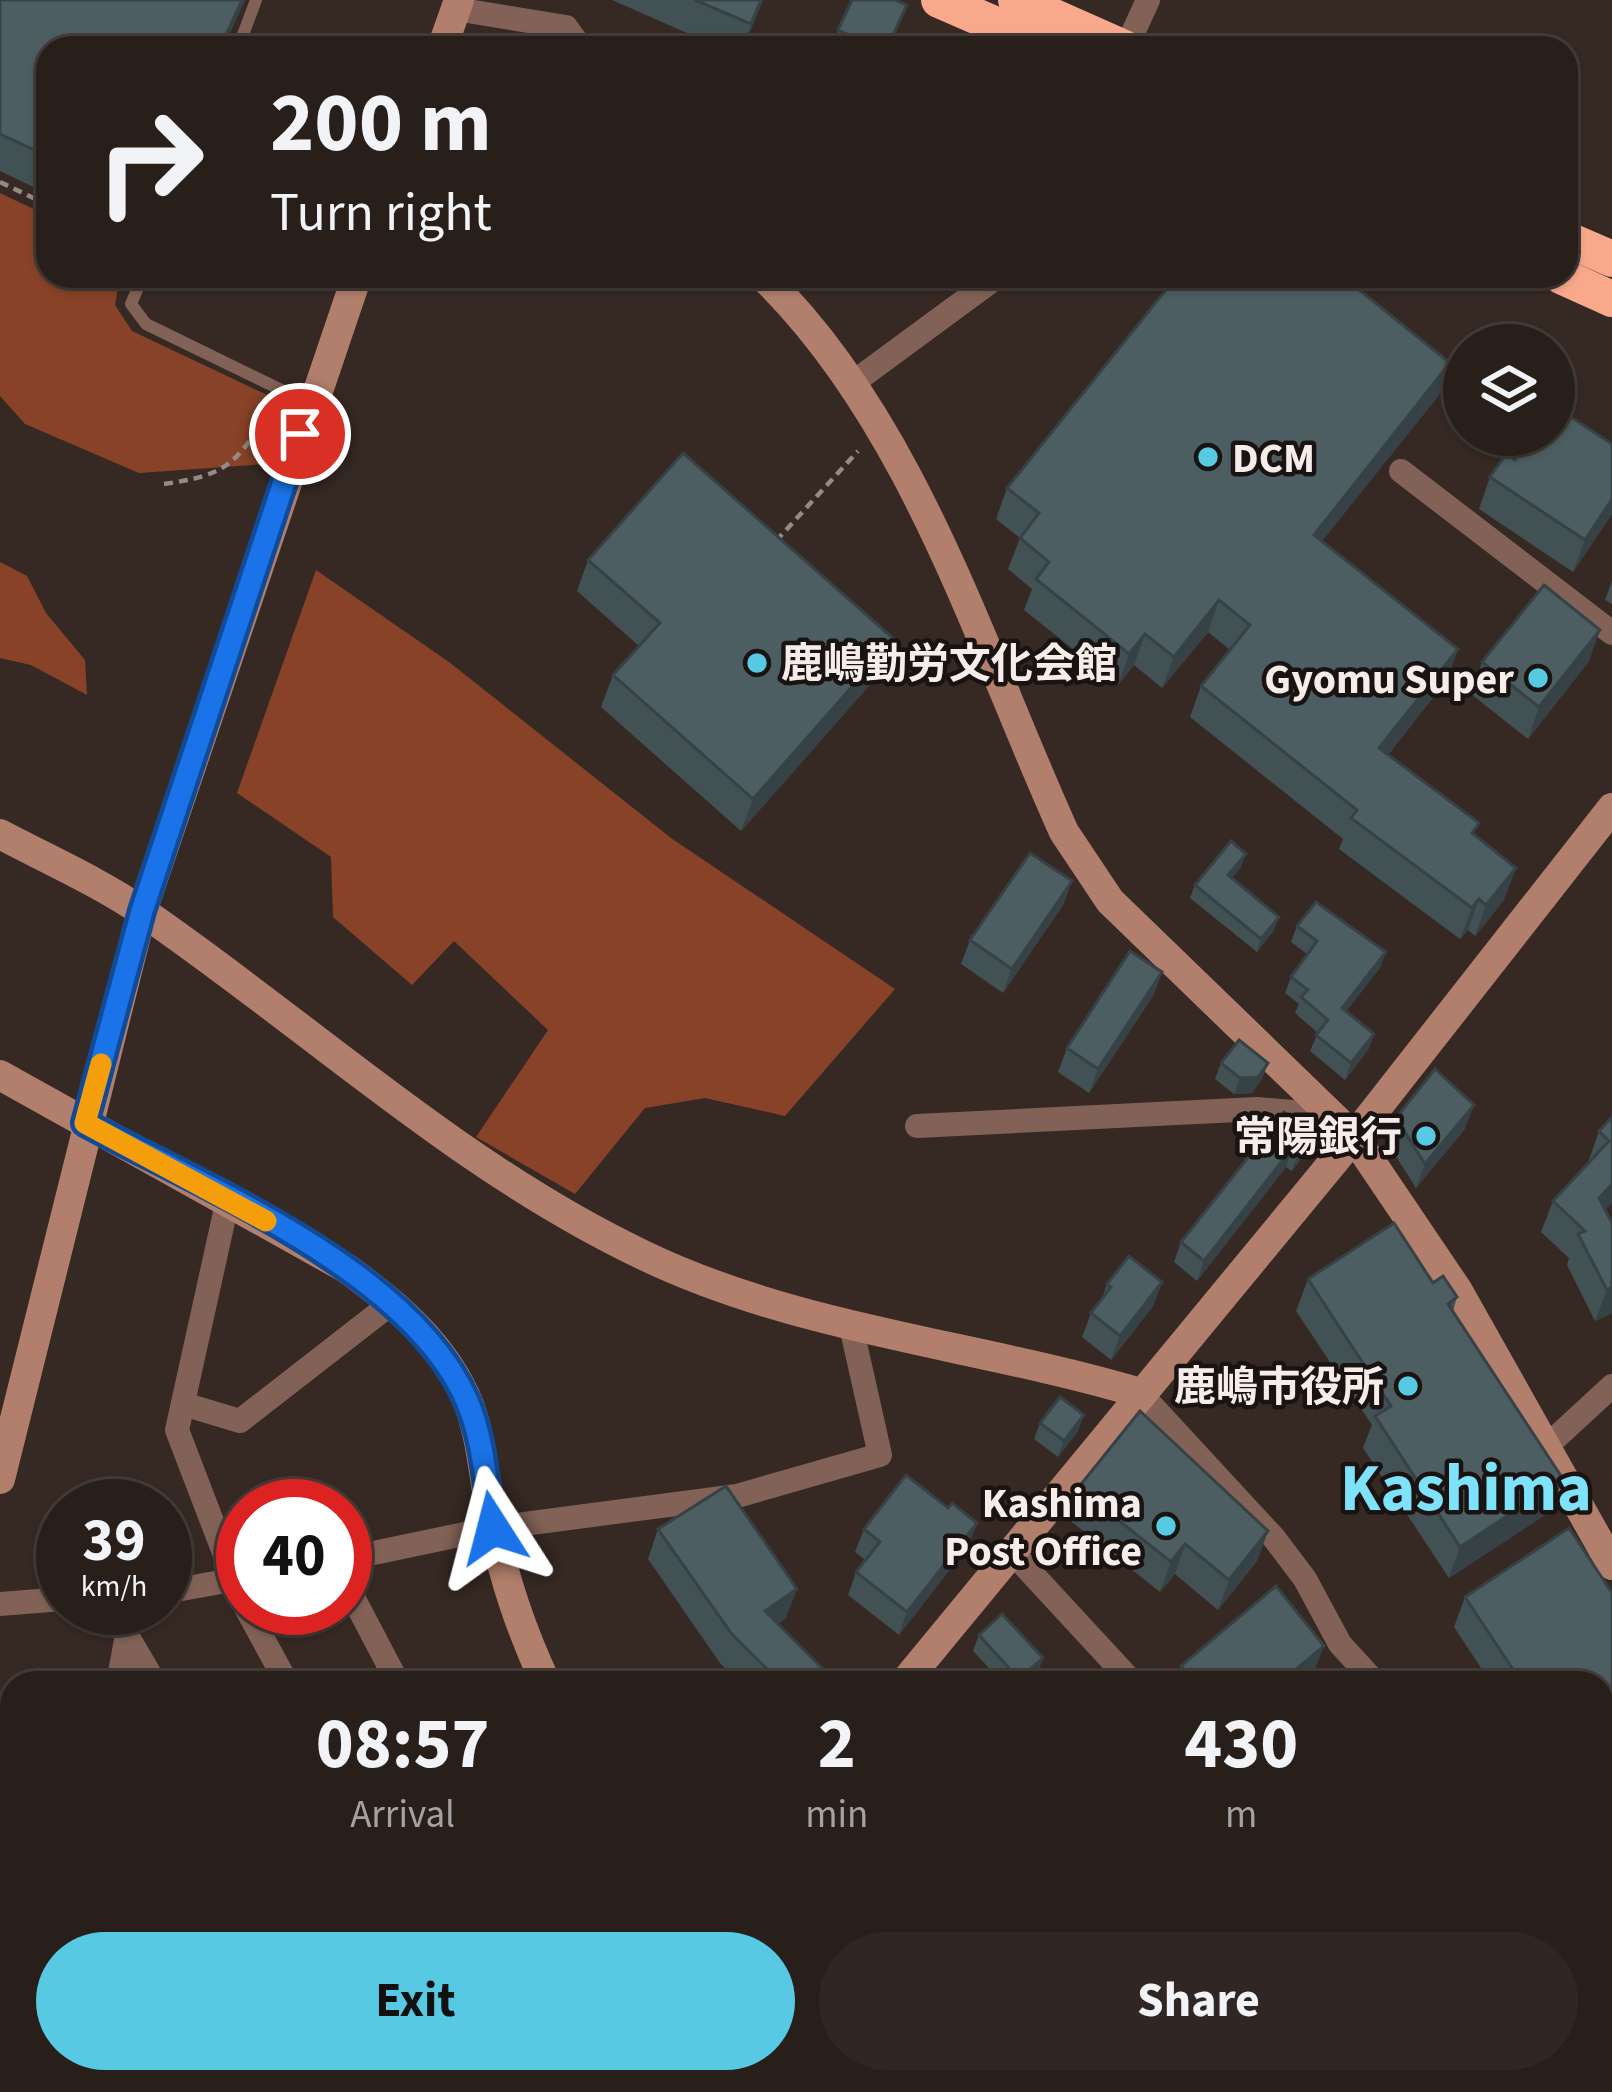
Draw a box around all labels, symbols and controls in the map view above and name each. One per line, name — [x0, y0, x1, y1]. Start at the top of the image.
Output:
text: 200 m — [270, 64, 492, 184]
icon: right — [72, 84, 228, 240]
text: Turn right — [270, 175, 492, 252]
map controls — [1443, 324, 1575, 456]
button: layers — [1443, 324, 1575, 456]
pin — [249, 383, 351, 485]
icon: arrive — [267, 401, 333, 467]
place label: DCM — [1232, 429, 1315, 489]
marker: DCM — [1195, 444, 1221, 470]
place label: 鹿嶋勤労文化会館 — [781, 635, 1117, 695]
marker: 鹿嶋勤労文化会館 — [744, 650, 770, 676]
place label: Gyomu Super — [1264, 650, 1514, 710]
marker: Gyomu Super — [1525, 665, 1551, 691]
place label: 常陽銀行 — [1234, 1108, 1402, 1168]
marker: 常陽銀行 — [1413, 1123, 1439, 1149]
place label: 鹿嶋市役所 — [1174, 1358, 1384, 1418]
marker: 鹿嶋市役所 — [1395, 1373, 1421, 1399]
district label: Kashima — [1340, 1442, 1592, 1536]
position arrow — [430, 1465, 556, 1591]
place label: Kashima Post Office — [944, 1474, 1142, 1582]
speed limit sign: 40 — [216, 1479, 372, 1635]
text: 39 — [82, 1499, 146, 1584]
marker: Kashima Post Office — [1153, 1513, 1179, 1539]
text: km/h — [81, 1565, 147, 1608]
text: 08:57 — [316, 1693, 489, 1796]
text: 2 — [818, 1693, 856, 1796]
text: 430 — [1184, 1693, 1298, 1796]
text: Arrival — [350, 1787, 455, 1843]
text: min — [805, 1787, 868, 1843]
text: m — [1225, 1787, 1257, 1843]
button: Exit — [36, 1932, 795, 2070]
button: Share — [819, 1932, 1578, 2070]

